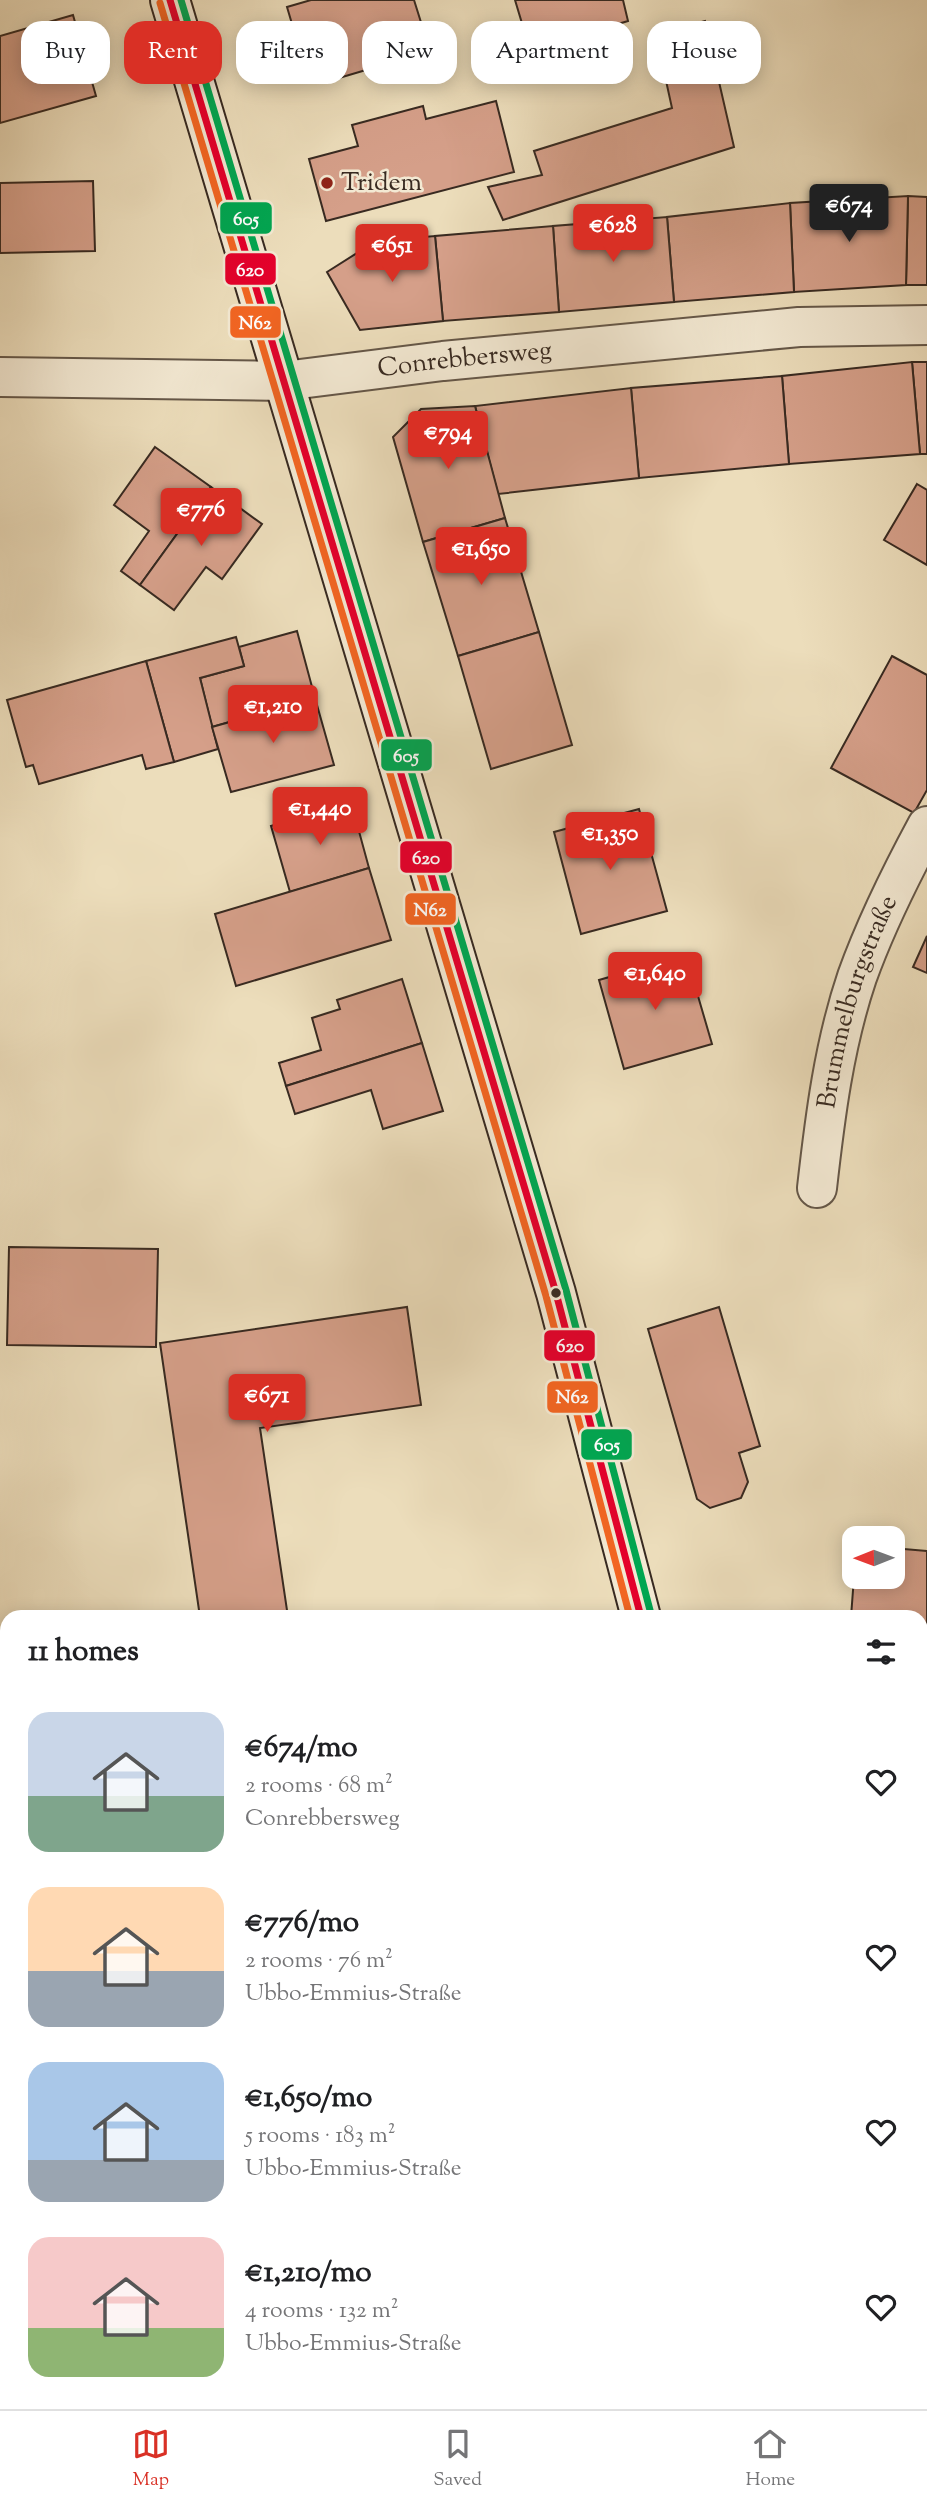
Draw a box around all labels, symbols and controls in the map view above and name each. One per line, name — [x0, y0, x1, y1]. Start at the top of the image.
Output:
chip: Buy — [21, 21, 110, 84]
chip: Rent — [124, 21, 222, 84]
chip: Filters — [236, 21, 348, 84]
chip: New — [362, 21, 457, 84]
chip: Apartment — [471, 21, 633, 84]
chip: House — [647, 21, 761, 84]
place label: Tridem — [341, 165, 422, 202]
marker: Tridem — [319, 175, 335, 191]
pin: €674 — [808, 184, 890, 244]
text: €674 — [825, 190, 873, 223]
line badge: 605 — [219, 201, 273, 235]
pin: €628 — [572, 204, 654, 264]
text: 605 — [233, 207, 259, 234]
text: €628 — [589, 210, 637, 243]
pin: €651 — [351, 224, 433, 284]
text: €651 — [371, 230, 413, 263]
line badge: 620 — [224, 252, 277, 286]
text: 620 — [236, 258, 264, 285]
line badge: N62 — [229, 305, 282, 339]
text: N62 — [238, 311, 272, 338]
street label: Conrebbersweg — [375, 332, 554, 388]
pin: €794 — [407, 412, 489, 471]
text: €794 — [424, 417, 472, 450]
pin: €776 — [160, 489, 242, 548]
text: €776 — [177, 494, 225, 527]
pin: €1,650 — [424, 528, 538, 587]
text: €1,650 — [452, 533, 510, 566]
pin: €1,210 — [216, 686, 330, 745]
text: €1,210 — [244, 691, 302, 724]
line badge: 605 — [380, 738, 433, 772]
text: 605 — [393, 744, 419, 771]
pin: €1,440 — [263, 788, 377, 847]
text: €1,440 — [289, 793, 351, 826]
pin: €1,350 — [553, 812, 667, 872]
text: €1,350 — [581, 818, 639, 851]
line badge: 620 — [399, 840, 453, 874]
text: 620 — [412, 846, 440, 873]
street label: Brummelburgstraße — [809, 889, 907, 1111]
line badge: N62 — [404, 892, 457, 926]
text: N62 — [413, 898, 447, 925]
pin: €1,640 — [598, 953, 712, 1012]
text: €1,640 — [624, 958, 686, 991]
unlabelled marker — [549, 1286, 563, 1300]
line badge: 620 — [543, 1329, 596, 1362]
text: 620 — [556, 1334, 584, 1361]
pin: €671 — [226, 1374, 308, 1434]
text: €671 — [245, 1380, 289, 1413]
line badge: N62 — [546, 1380, 599, 1414]
text: N62 — [555, 1385, 589, 1412]
line badge: 605 — [580, 1428, 633, 1461]
text: 605 — [594, 1433, 620, 1460]
north arrow — [842, 1526, 905, 1589]
map controls — [842, 1526, 905, 1589]
text: 11 homes — [28, 1631, 139, 1674]
icon: filters — [862, 1633, 900, 1671]
text: €674/mo — [245, 1727, 358, 1770]
icon: home — [84, 1740, 168, 1824]
icon: heart — [862, 1763, 900, 1801]
text: 2 rooms · 68 m² — [245, 1770, 393, 1803]
text: Conrebbersweg — [245, 1803, 400, 1836]
text: €776/mo — [245, 1902, 359, 1945]
icon: home — [84, 1915, 168, 1999]
icon: heart — [862, 1938, 900, 1976]
text: 2 rooms · 76 m² — [245, 1945, 393, 1978]
text: Ubbo-Emmius-Straße — [245, 1978, 462, 2011]
text: €1,650/mo — [245, 2077, 372, 2120]
icon: home — [84, 2090, 168, 2174]
icon: heart — [862, 2113, 900, 2151]
text: 5 rooms · 183 m² — [245, 2120, 396, 2153]
text: Ubbo-Emmius-Straße — [245, 2153, 462, 2186]
text: €1,210/mo — [245, 2252, 372, 2295]
icon: home — [84, 2265, 168, 2349]
icon: heart — [862, 2288, 900, 2326]
text: 4 rooms · 132 m² — [245, 2295, 398, 2328]
text: Ubbo-Emmius-Straße — [245, 2328, 462, 2361]
tab: Map — [132, 2425, 170, 2494]
tab: Saved — [433, 2425, 482, 2494]
tab: Home — [745, 2425, 795, 2494]

